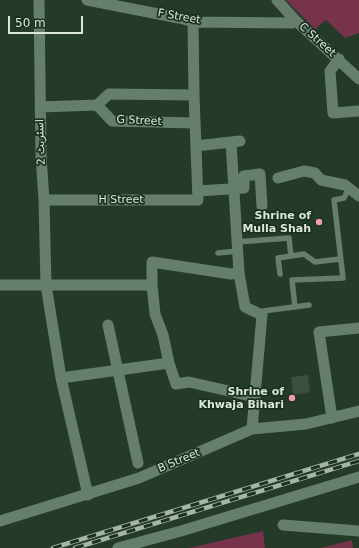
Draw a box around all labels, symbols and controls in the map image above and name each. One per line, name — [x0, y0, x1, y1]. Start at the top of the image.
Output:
street label: F Street — [157, 7, 201, 27]
scale bar — [10, 8, 85, 34]
text: 50 m — [15, 16, 46, 30]
street label: C Street — [296, 20, 338, 60]
street label: G Street — [116, 113, 162, 129]
street label: اسٹریٹ 2 — [34, 119, 48, 165]
street label: H Street — [98, 193, 144, 207]
place label: Shrine of Mulla Shah — [242, 209, 311, 235]
marker: Shrine of Mulla Shah — [314, 217, 324, 227]
place label: Shrine of Khwaja Bihari — [198, 385, 284, 411]
marker: Shrine of Khwaja Bihari — [287, 393, 297, 403]
street label: B Street — [156, 446, 202, 476]

